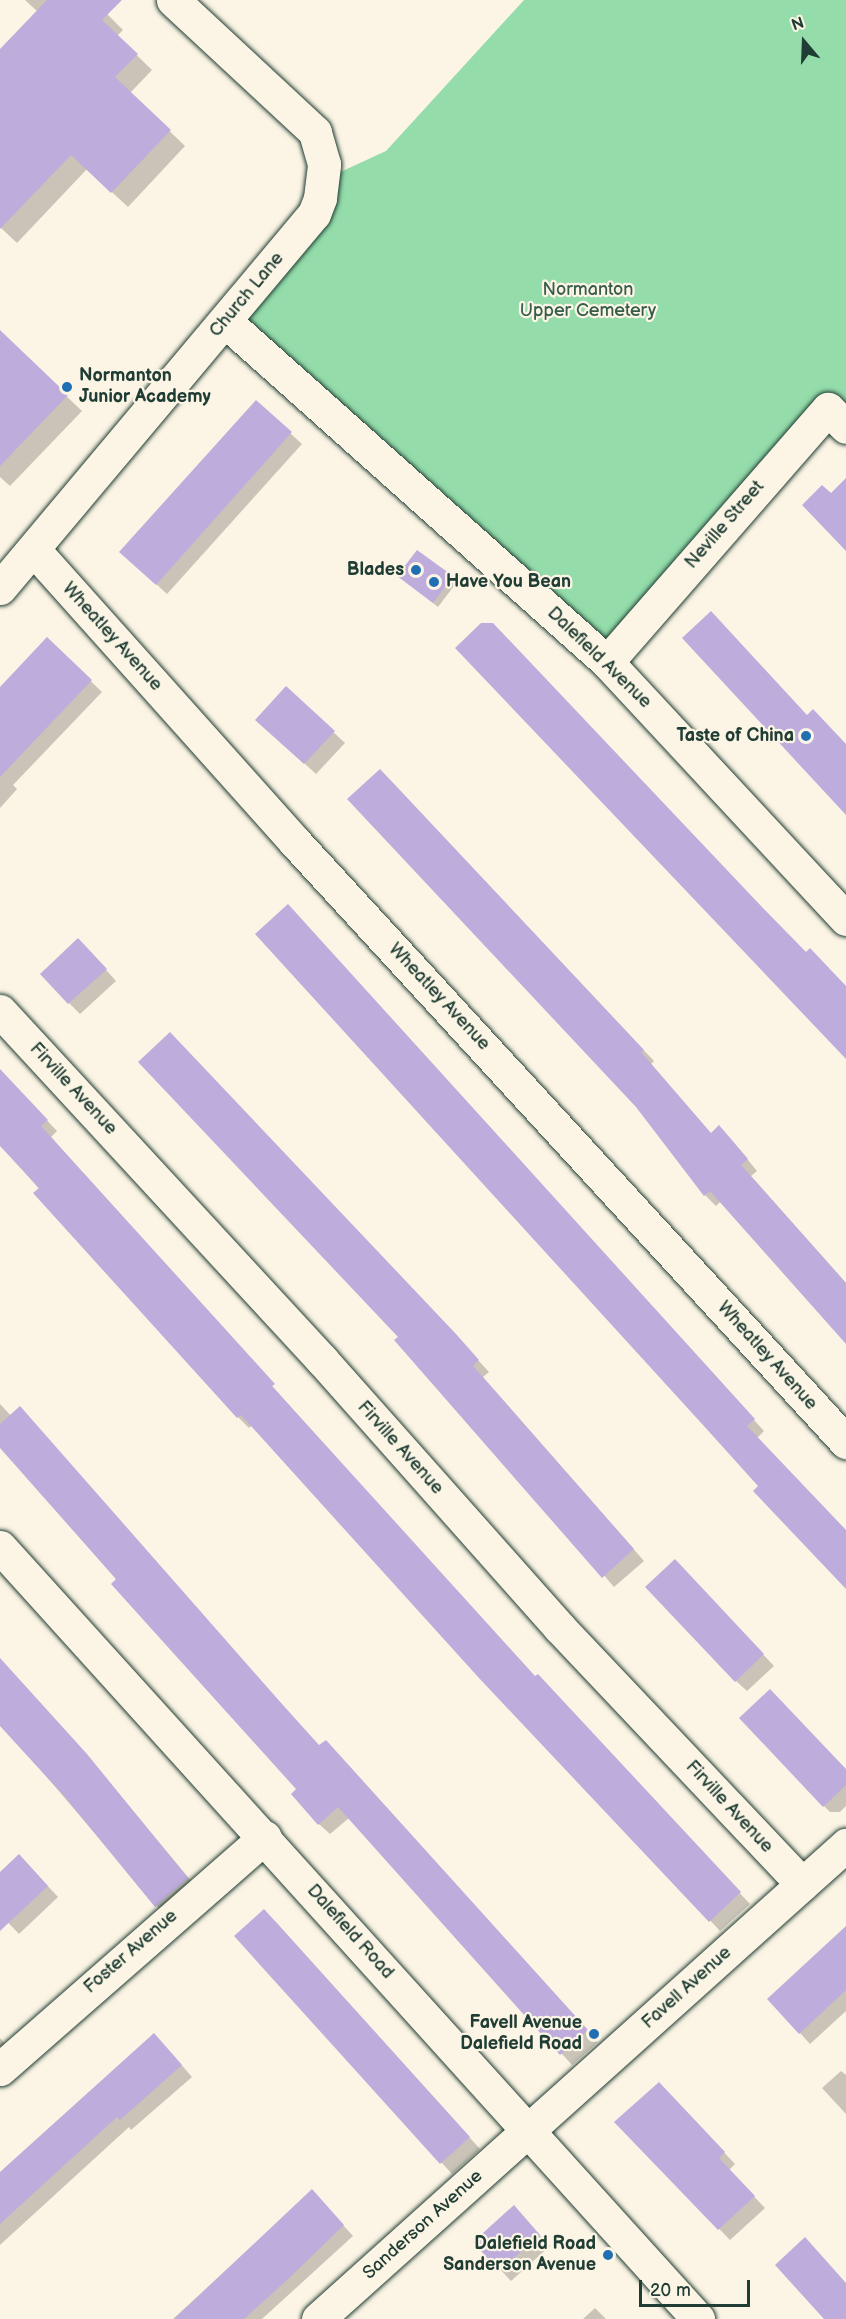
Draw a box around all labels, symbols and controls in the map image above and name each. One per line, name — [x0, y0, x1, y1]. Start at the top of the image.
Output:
north arrow — [774, 12, 834, 72]
text: N — [789, 14, 807, 35]
street label: Church Lane — [205, 248, 289, 342]
park label: Normanton Upper Cemetery — [520, 280, 656, 322]
place label: Normanton Junior Academy — [79, 366, 211, 409]
marker: Normanton Junior Academy — [60, 380, 74, 394]
street label: Neville Street — [681, 476, 769, 574]
place label: Blades — [347, 559, 404, 581]
marker: Blades — [409, 563, 423, 577]
place label: Have You Bean — [446, 571, 571, 593]
marker: Have You Bean — [427, 575, 441, 589]
street label: Wheatley Avenue — [57, 578, 167, 696]
street label: Dalefield Avenue — [542, 603, 656, 713]
place label: Taste of China — [677, 725, 794, 747]
marker: Taste of China — [799, 729, 813, 743]
street label: Wheatley Avenue — [383, 938, 495, 1056]
street label: Firville Avenue — [25, 1038, 121, 1140]
street label: Wheatley Avenue — [712, 1297, 822, 1415]
street label: Firville Avenue — [352, 1397, 448, 1499]
street label: Firville Avenue — [681, 1756, 777, 1858]
street label: Dalefield Road — [302, 1880, 398, 1984]
street label: Foster Avenue — [80, 1906, 182, 1998]
street label: Favell Avenue — [638, 1942, 736, 2034]
place label: Favell Avenue Dalefield Road — [460, 2013, 582, 2056]
marker: Favell Avenue Dalefield Road — [587, 2027, 601, 2041]
street label: Sanderson Avenue — [359, 2166, 487, 2284]
place label: Dalefield Road Sanderson Avenue — [443, 2234, 596, 2276]
marker: Dalefield Road Sanderson Avenue — [601, 2248, 615, 2262]
scale bar — [642, 2268, 753, 2306]
text: 20 m — [650, 2280, 691, 2301]

